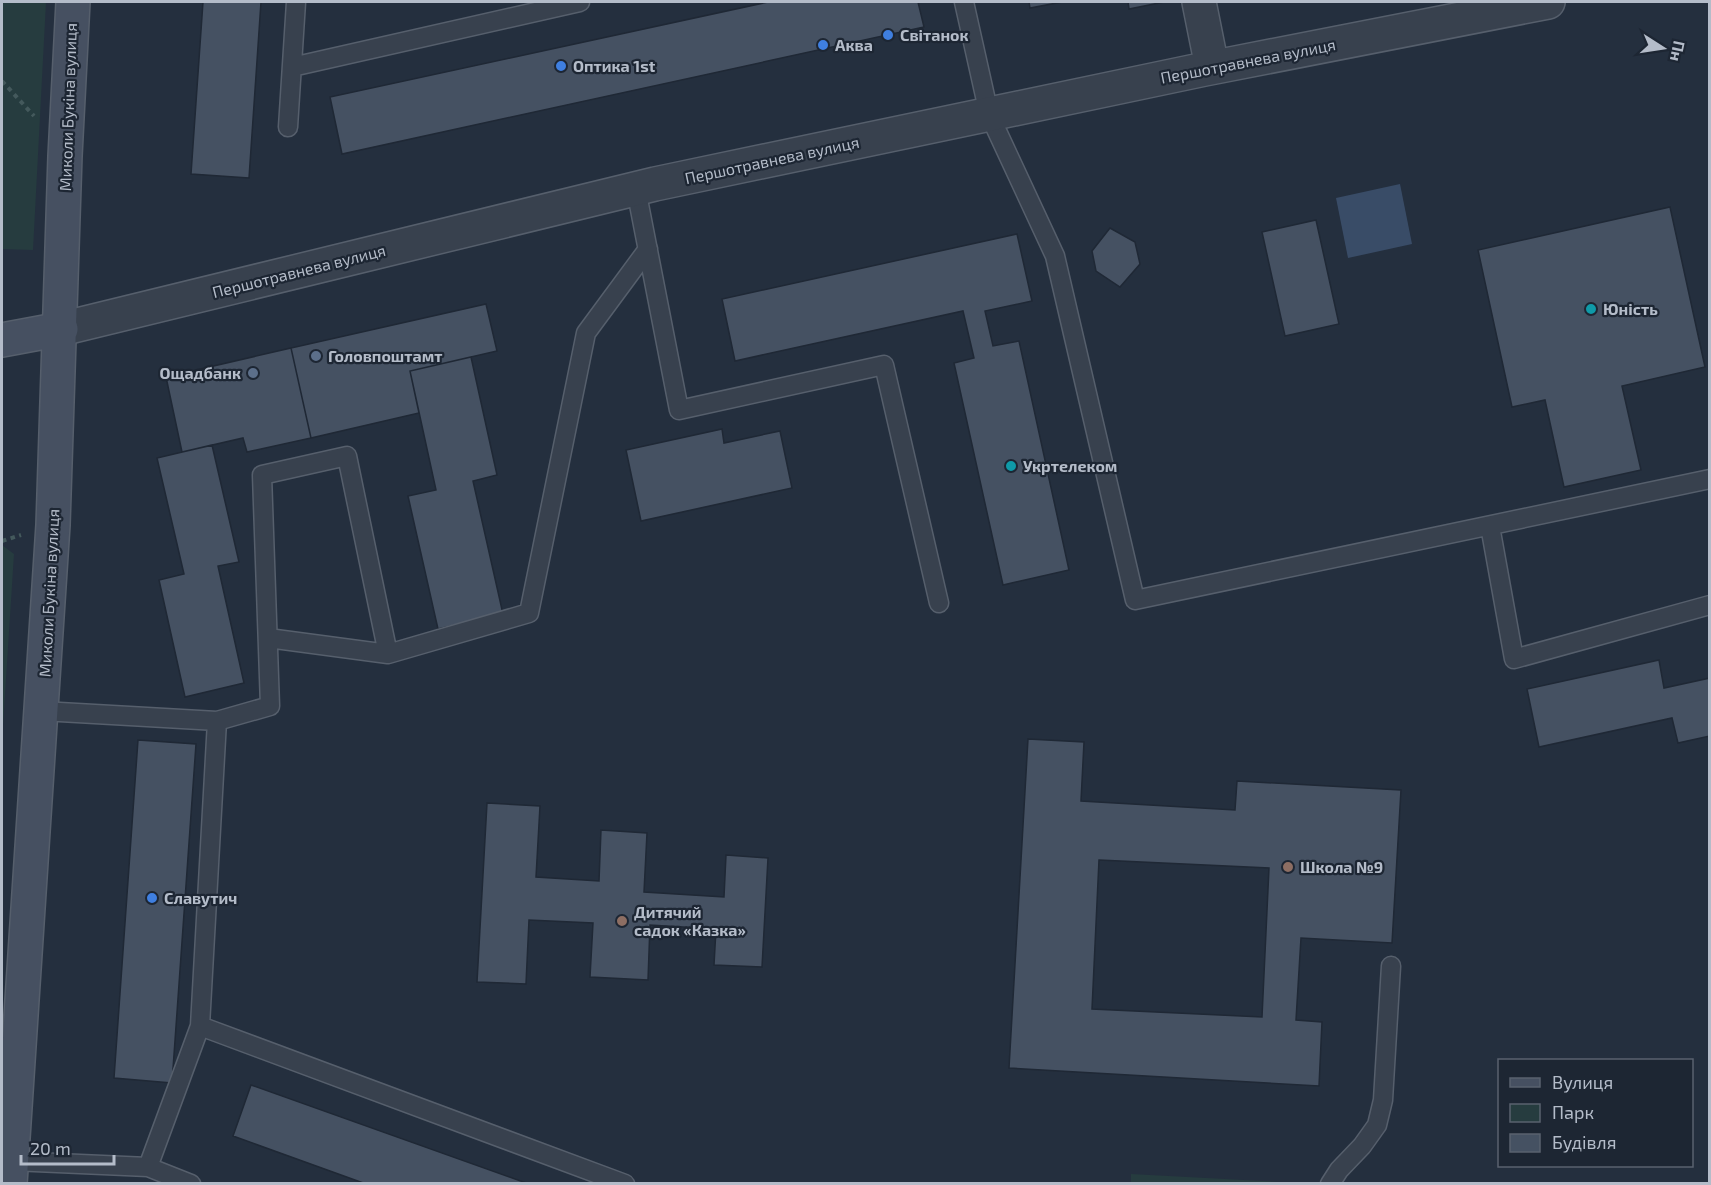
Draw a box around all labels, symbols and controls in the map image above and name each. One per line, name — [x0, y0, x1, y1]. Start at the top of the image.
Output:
north arrow — [1633, 18, 1693, 78]
street label: Миколи Букіна вулиця — [55, 22, 81, 192]
place label: Свiтанок — [900, 25, 969, 44]
marker: Свiтанок — [881, 28, 895, 42]
street label: Першотравнева вулиця — [1159, 34, 1337, 88]
place label: Аква — [835, 35, 873, 54]
marker: Аква — [816, 38, 830, 52]
text: Пн — [1667, 39, 1690, 63]
place label: Оптика 1st — [573, 56, 656, 75]
marker: Оптика 1st — [554, 59, 568, 73]
street label: Першотравнева вулиця — [683, 132, 861, 188]
street label: Першотравнева вулиця — [210, 240, 388, 302]
place label: Юність — [1603, 299, 1658, 318]
marker: Юність — [1584, 302, 1598, 316]
place label: Головпоштамт — [328, 346, 442, 365]
marker: Головпоштамт — [309, 349, 323, 363]
place label: Ощадбанк — [159, 363, 241, 382]
marker: Ощадбанк — [246, 366, 260, 380]
place label: Укртелеком — [1023, 456, 1117, 475]
marker: Укртелеком — [1004, 459, 1018, 473]
street label: Миколи Букіна вулиця — [35, 508, 63, 678]
place label: Школа №9 — [1300, 857, 1383, 876]
marker: Школа №9 — [1281, 860, 1295, 874]
place label: Славутич — [164, 888, 237, 907]
marker: Славутич — [145, 891, 159, 905]
place label: Дитячий садок «Казка» — [634, 902, 746, 939]
marker: Дитячий садок «Казка» — [615, 914, 629, 928]
legend — [1498, 1059, 1693, 1167]
text: Вулиця — [1552, 1071, 1613, 1093]
text: Парк — [1552, 1101, 1594, 1123]
scale bar — [21, 1128, 114, 1166]
text: Будівля — [1552, 1131, 1616, 1153]
text: 20 m — [30, 1137, 71, 1159]

